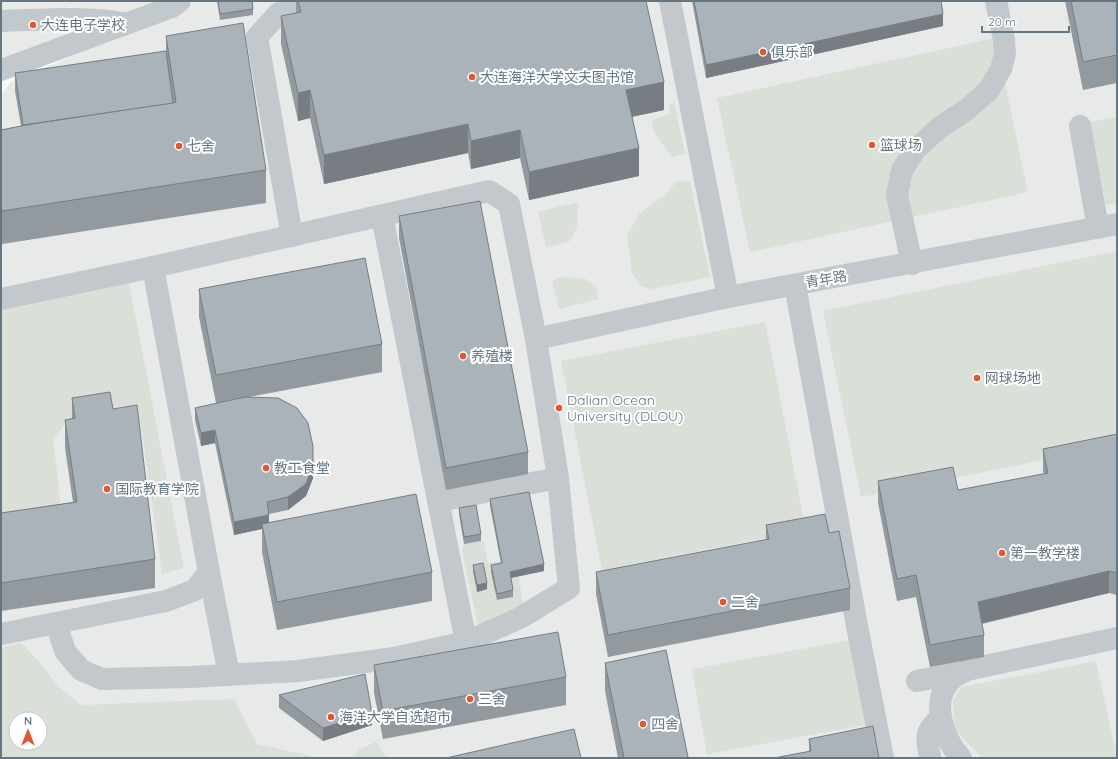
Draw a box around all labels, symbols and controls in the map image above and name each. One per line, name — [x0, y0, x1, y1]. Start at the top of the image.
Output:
scale bar — [982, 8, 1069, 34]
text: 20 m — [988, 14, 1016, 29]
place label: 大连电子学校 — [41, 16, 125, 34]
marker: 大连电子学校 — [28, 20, 38, 30]
place label: 俱乐部 — [771, 43, 813, 61]
marker: 俱乐部 — [758, 47, 768, 57]
place label: 大连海洋大学文夫图书馆 — [480, 68, 634, 86]
marker: 大连海洋大学文夫图书馆 — [467, 72, 477, 82]
place label: 篮球场 — [880, 136, 922, 154]
place label: 七舍 — [187, 137, 215, 155]
marker: 篮球场 — [867, 140, 877, 150]
marker: 七舍 — [174, 141, 184, 151]
street label: 青年路 — [804, 266, 848, 292]
place label: 养殖楼 — [471, 347, 513, 365]
marker: 养殖楼 — [458, 351, 468, 361]
place label: 网球场地 — [985, 369, 1041, 387]
marker: 网球场地 — [972, 373, 982, 383]
place label: Dalian Ocean University (DLOU) — [567, 391, 683, 425]
marker: Dalian Ocean University (DLOU) — [554, 403, 564, 413]
place label: 教工食堂 — [274, 459, 330, 477]
marker: 教工食堂 — [261, 463, 271, 473]
place label: 国际教育学院 — [115, 480, 199, 498]
marker: 国际教育学院 — [102, 484, 112, 494]
place label: 第一教学楼 — [1010, 544, 1080, 562]
marker: 第一教学楼 — [997, 548, 1007, 558]
place label: 二舍 — [731, 593, 759, 611]
marker: 二舍 — [718, 597, 728, 607]
place label: 三舍 — [478, 690, 506, 708]
marker: 三舍 — [465, 694, 475, 704]
place label: 海洋大学自选超市 — [339, 708, 451, 726]
north arrow — [8, 711, 48, 751]
marker: 海洋大学自选超市 — [326, 712, 336, 722]
text: N — [24, 714, 32, 728]
place label: 四舍 — [651, 715, 679, 733]
marker: 四舍 — [638, 719, 648, 729]

